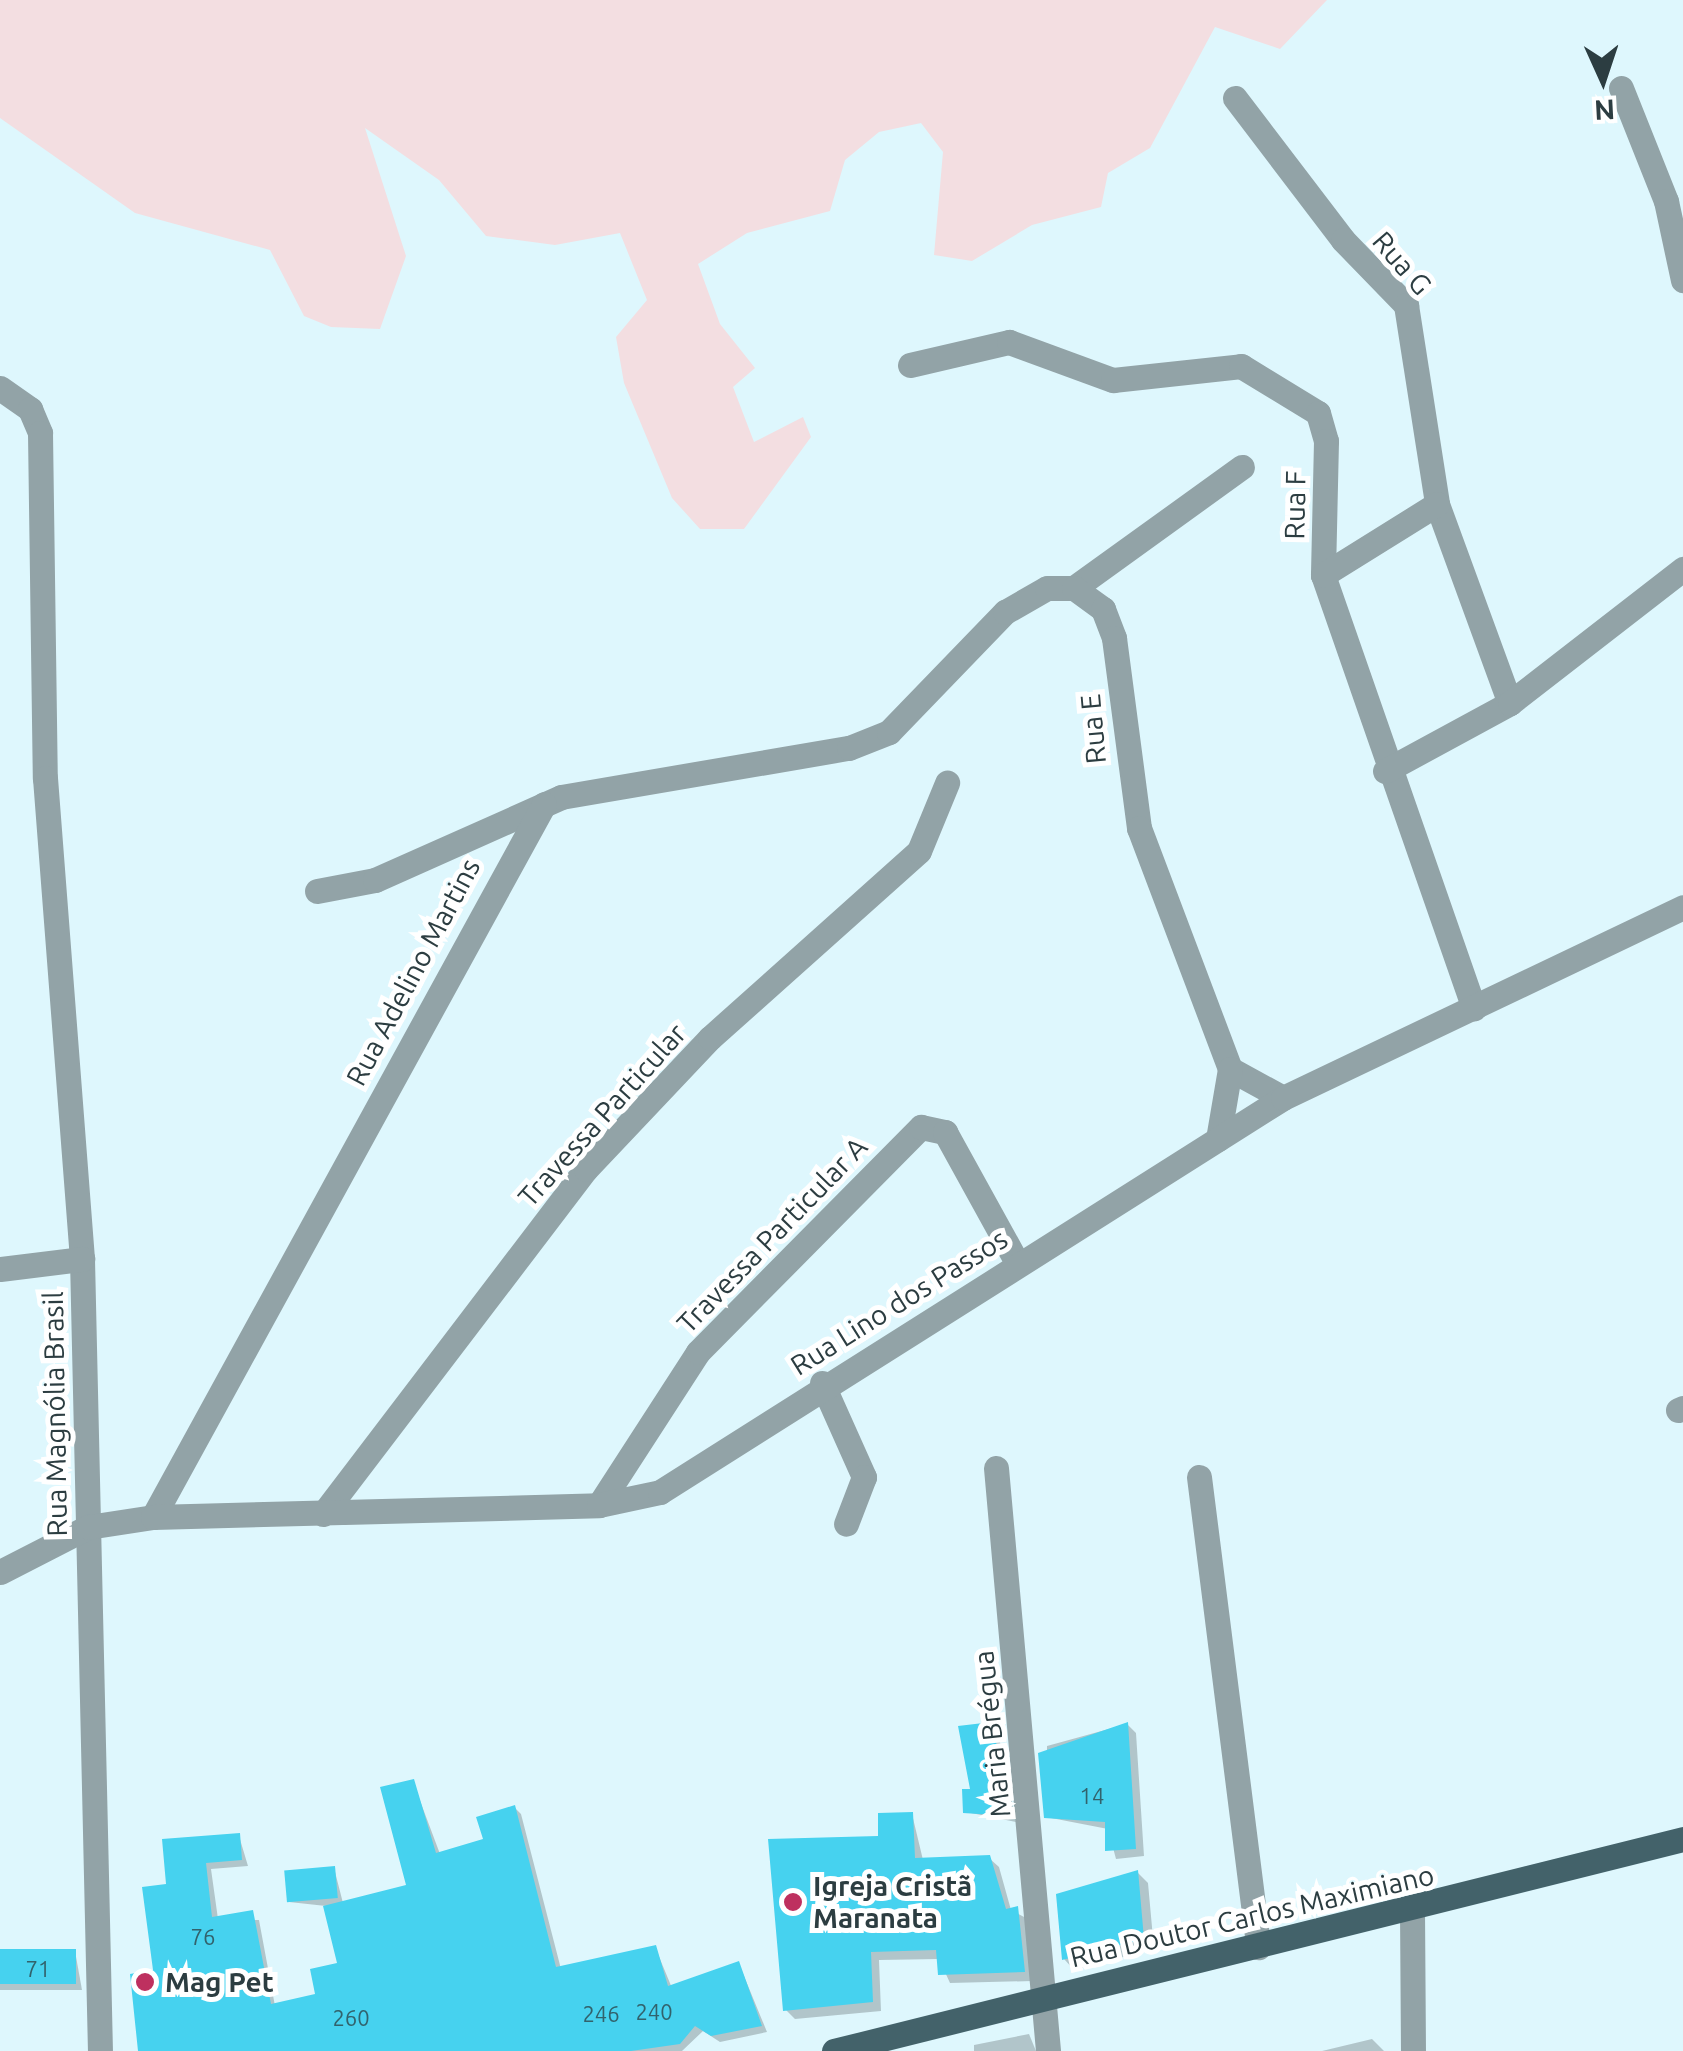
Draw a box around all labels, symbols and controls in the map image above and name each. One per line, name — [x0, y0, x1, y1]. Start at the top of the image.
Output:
north arrow — [1553, 30, 1653, 130]
text: N — [1593, 94, 1616, 126]
street label: Rua G — [1365, 225, 1439, 301]
street label: Rua F — [1278, 470, 1312, 540]
street label: Rua E — [1073, 693, 1113, 765]
street label: Rua Adelino Martins — [339, 853, 487, 1091]
street label: Travessa Particular — [511, 1017, 693, 1213]
street label: Travessa Particular A — [670, 1130, 874, 1340]
street label: Rua Lino dos Passos — [784, 1222, 1014, 1382]
street label: Rua Magnólia Brasil — [36, 1291, 74, 1537]
street label: Maria Brégua — [967, 1649, 1017, 1819]
house number: 14 — [1080, 1783, 1104, 1809]
street label: Rua Doutor Carlos Maximiano — [1067, 1858, 1437, 1974]
place label: Igreja Cristã Maranata — [813, 1869, 972, 1935]
marker: Igreja Cristã Maranata — [782, 1891, 804, 1913]
house number: 76 — [191, 1924, 215, 1950]
house number: 71 — [26, 1956, 50, 1982]
place label: Mag Pet — [165, 1965, 274, 1999]
marker: Mag Pet — [134, 1971, 156, 1993]
house number: 240 — [635, 1999, 673, 2025]
house number: 246 — [582, 2001, 620, 2027]
house number: 260 — [332, 2005, 370, 2031]

